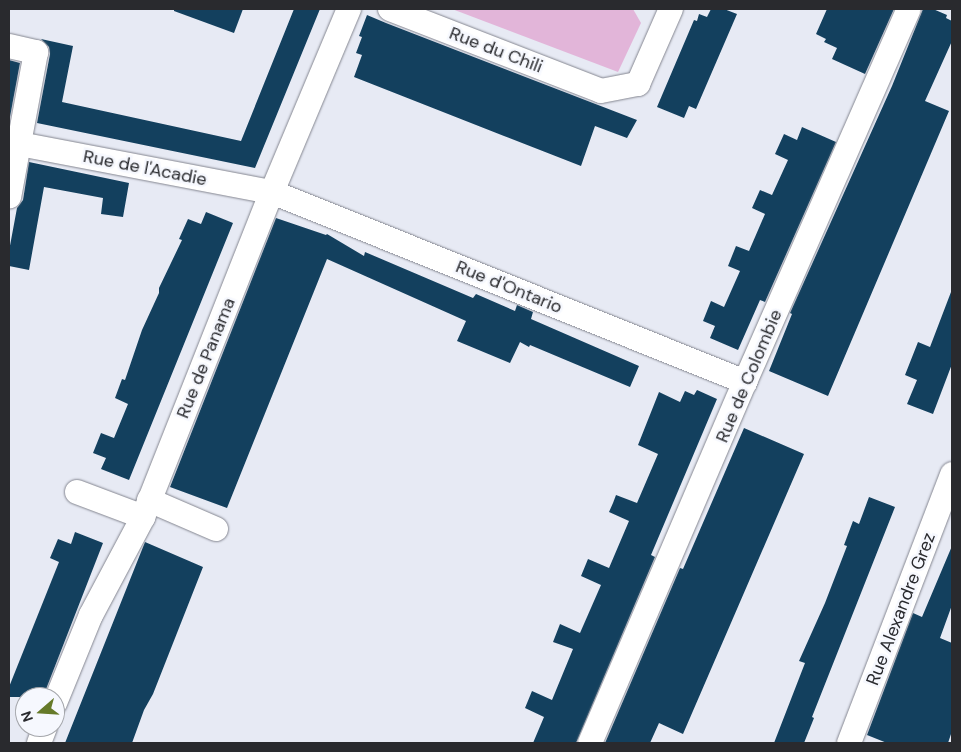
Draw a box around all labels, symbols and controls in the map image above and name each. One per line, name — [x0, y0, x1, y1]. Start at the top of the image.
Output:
street label: Rue du Chili — [446, 22, 546, 78]
street label: Rue de l'Acadie — [81, 145, 209, 191]
street label: Rue d'Ontario — [453, 256, 565, 318]
street label: Rue de Panama — [172, 295, 240, 421]
street label: Rue de Colombie — [711, 306, 787, 446]
street label: Rue Alexandre Grez — [862, 530, 940, 688]
north arrow — [15, 687, 65, 737]
text: N — [17, 709, 37, 724]

